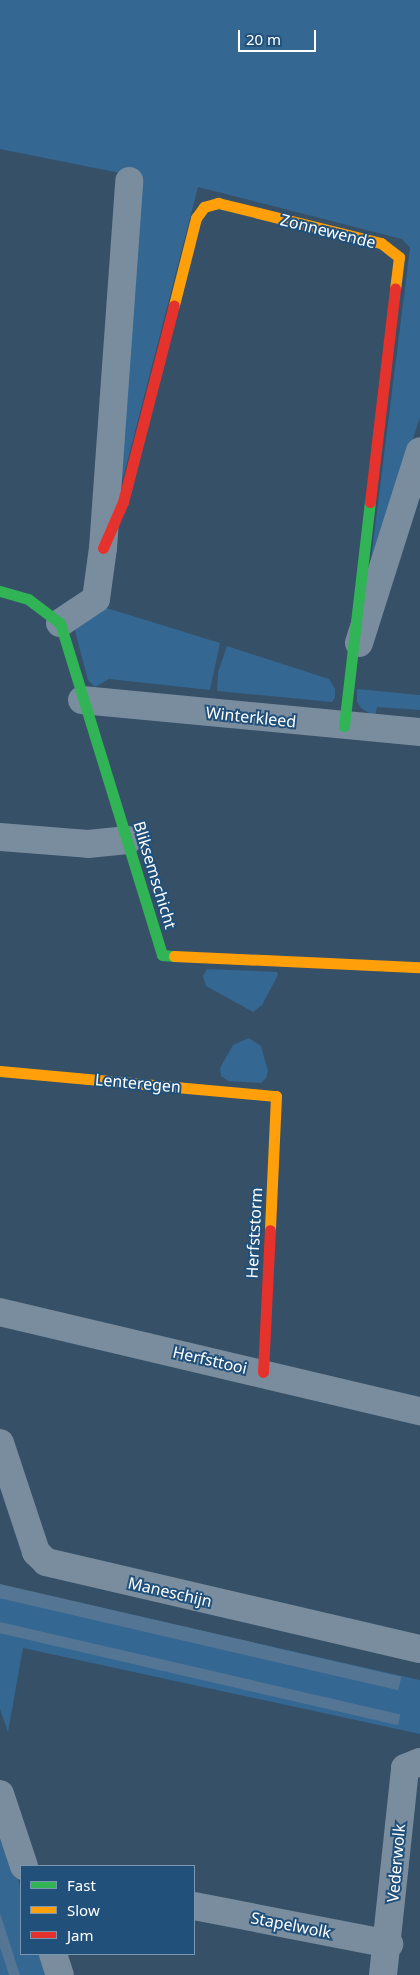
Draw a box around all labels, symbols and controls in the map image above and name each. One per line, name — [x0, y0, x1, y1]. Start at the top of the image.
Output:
scale bar — [240, 20, 318, 52]
text: 20 m — [246, 29, 281, 49]
street label: Zonnewende — [278, 210, 378, 252]
street label: Winterkleed — [205, 703, 297, 731]
street label: Bliksemschicht — [130, 819, 180, 931]
street label: Lenteregen — [94, 1070, 182, 1096]
street label: Herfststorm — [242, 1187, 266, 1279]
street label: Herfsttooi — [171, 1342, 249, 1378]
street label: Maneschijn — [126, 1573, 214, 1611]
street label: Vederwolk — [383, 1823, 409, 1903]
legend — [20, 1865, 195, 1955]
text: Fast — [67, 1875, 96, 1895]
text: Slow — [67, 1900, 100, 1920]
street label: Stapelwolk — [249, 1908, 333, 1942]
text: Jam — [67, 1925, 94, 1945]

